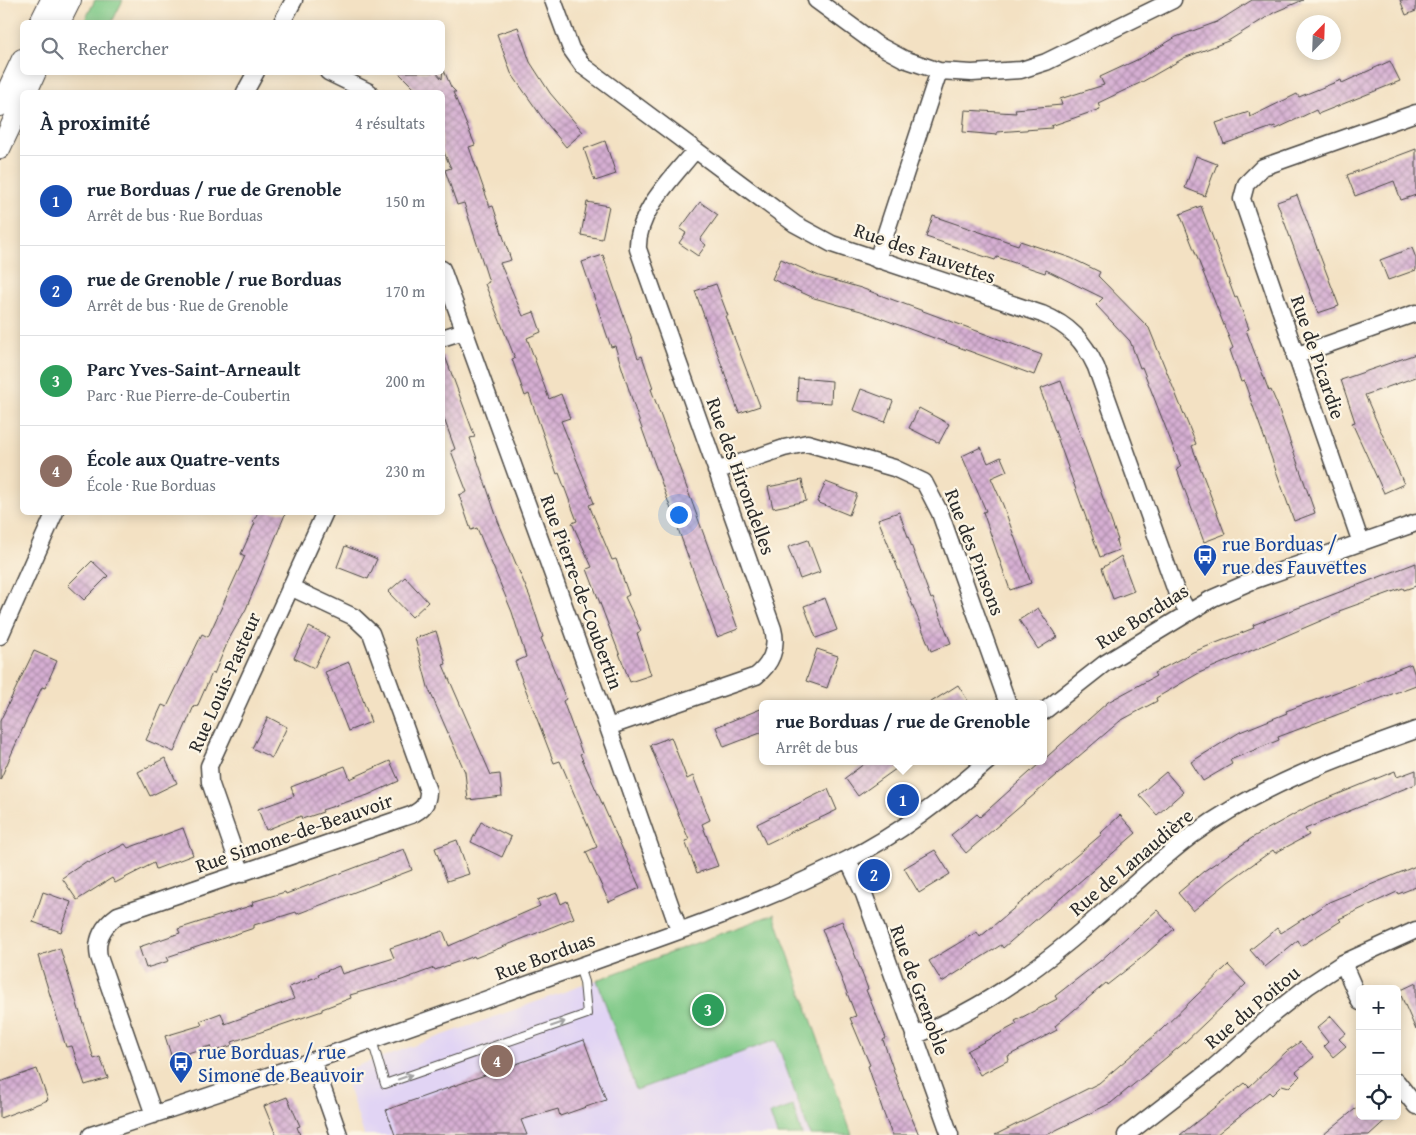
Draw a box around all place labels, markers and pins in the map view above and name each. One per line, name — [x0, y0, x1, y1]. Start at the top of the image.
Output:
place label: rue Borduas / rue des Fauvettes — [1222, 529, 1367, 581]
bus stop icon: rue Borduas / rue des Fauvettes — [1192, 543, 1218, 577]
pin: 1 — [887, 781, 919, 819]
pin: 2 — [858, 856, 890, 894]
pin: 3 — [692, 991, 724, 1029]
place label: rue Borduas / rue Simone de Beauvoir — [198, 1037, 364, 1089]
pin: 4 — [481, 1042, 513, 1080]
bus stop icon: rue Borduas / rue Simone de Beauvoir — [168, 1050, 194, 1084]

